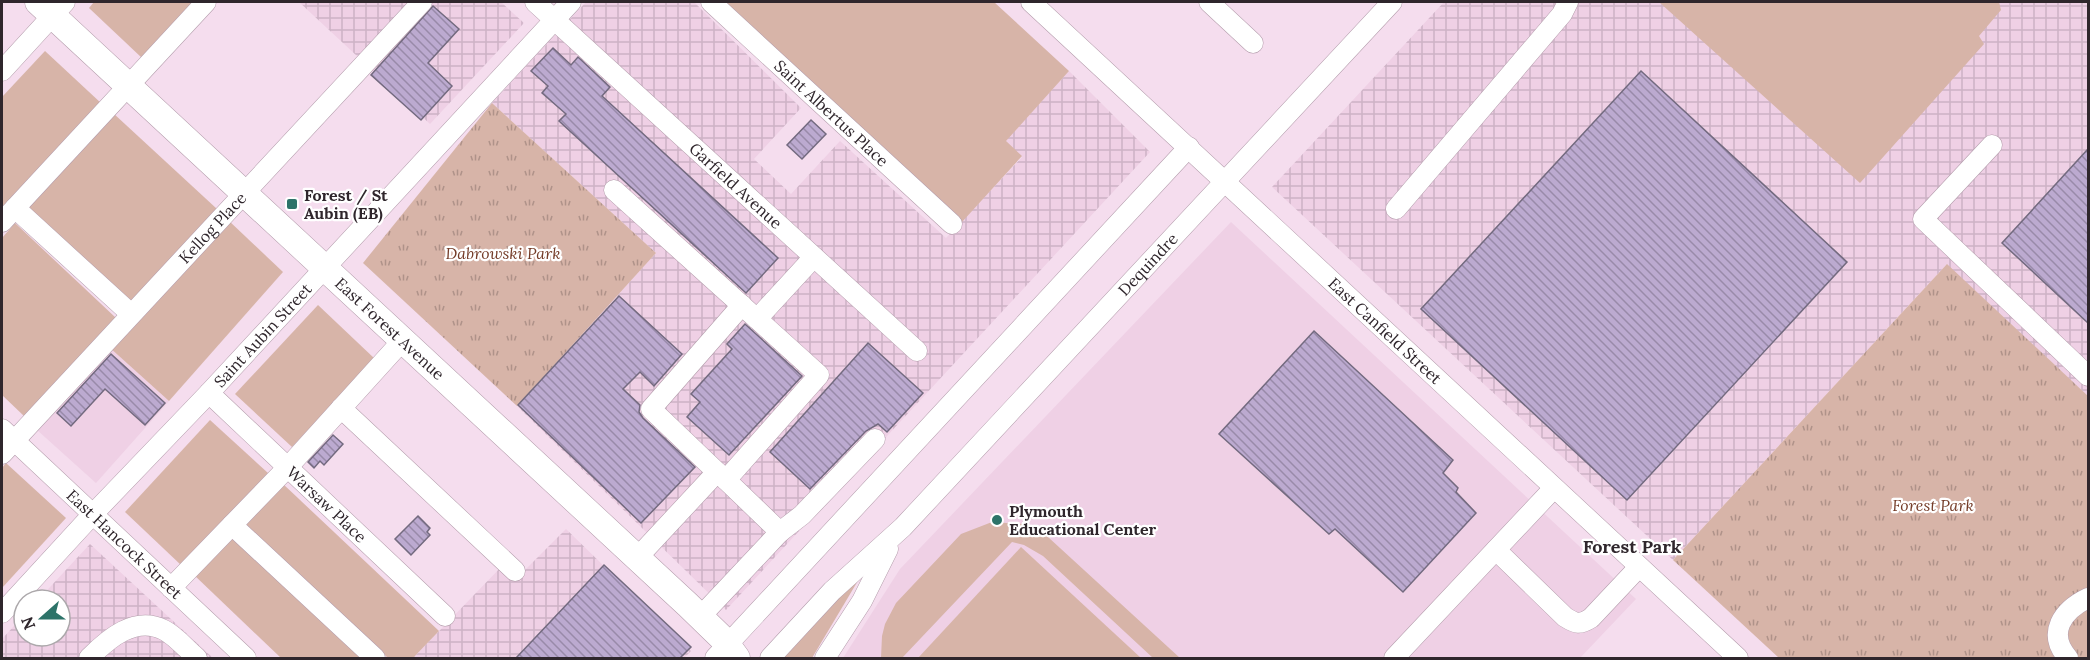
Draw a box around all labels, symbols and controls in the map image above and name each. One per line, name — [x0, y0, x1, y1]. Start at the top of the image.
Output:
street label: Saint Albertus Place — [770, 56, 893, 171]
street label: Garfield Avenue — [685, 138, 787, 233]
place label: Forest / St Aubin (EB) — [304, 185, 388, 224]
street label: Kellog Place — [174, 188, 250, 267]
marker: Forest / St Aubin (EB) — [285, 197, 299, 211]
street label: Dequindre — [1114, 228, 1182, 300]
park label: Dabrowski Park — [445, 243, 561, 263]
street label: East Forest Avenue — [331, 273, 449, 384]
street label: East Canfield Street — [1324, 273, 1446, 389]
street label: Saint Aubin Street — [210, 278, 316, 391]
street label: Warsaw Place — [283, 462, 371, 547]
street label: East Hancock Street — [63, 485, 187, 603]
park label: Forest Park — [1892, 495, 1974, 515]
place label: Plymouth Educational Center — [1009, 501, 1157, 539]
marker: Plymouth Educational Center — [990, 513, 1004, 527]
district label: Forest Park — [1583, 535, 1682, 558]
north arrow — [12, 588, 72, 648]
text: N — [16, 614, 40, 633]

